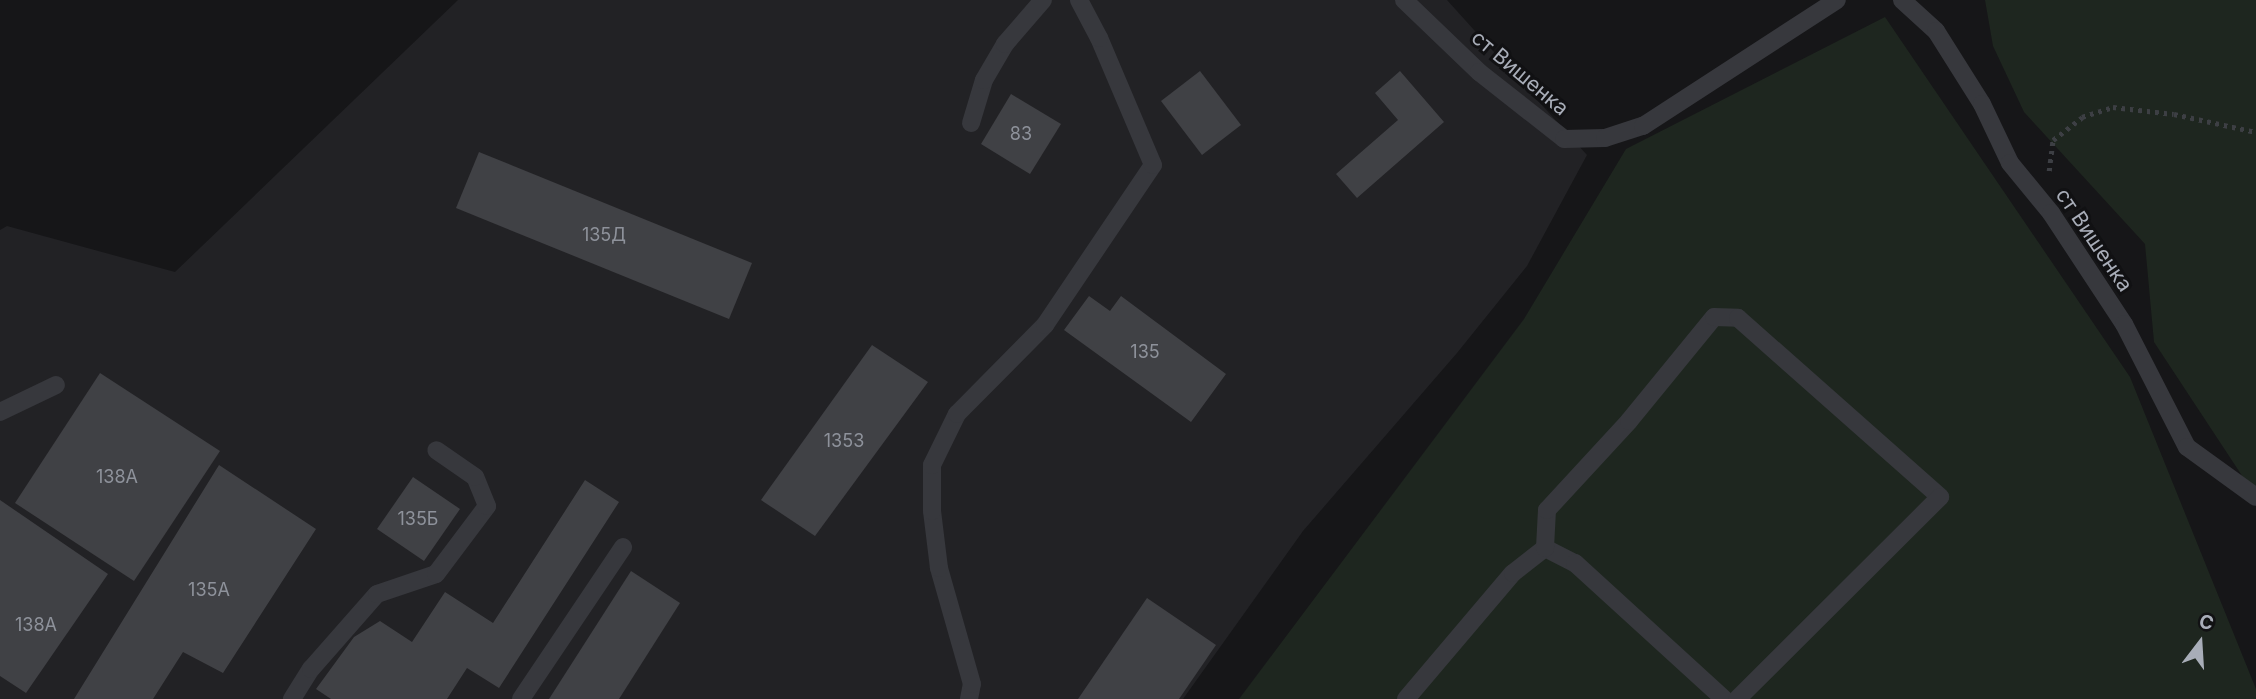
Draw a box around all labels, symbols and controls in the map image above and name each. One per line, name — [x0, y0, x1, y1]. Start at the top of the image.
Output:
street label: ст Вишенка — [1466, 25, 1574, 121]
house number: 83 — [1010, 123, 1032, 145]
street label: ст Вишенка — [2050, 184, 2138, 296]
house number: 135Д — [582, 224, 626, 246]
house number: 135 — [1130, 341, 1160, 363]
house number: 135З — [824, 430, 864, 452]
house number: 138А — [96, 466, 138, 488]
house number: 135Б — [397, 508, 439, 530]
house number: 135А — [188, 579, 230, 601]
north arrow — [2165, 608, 2235, 678]
text: С — [2196, 609, 2216, 635]
house number: 138А — [15, 614, 57, 636]

